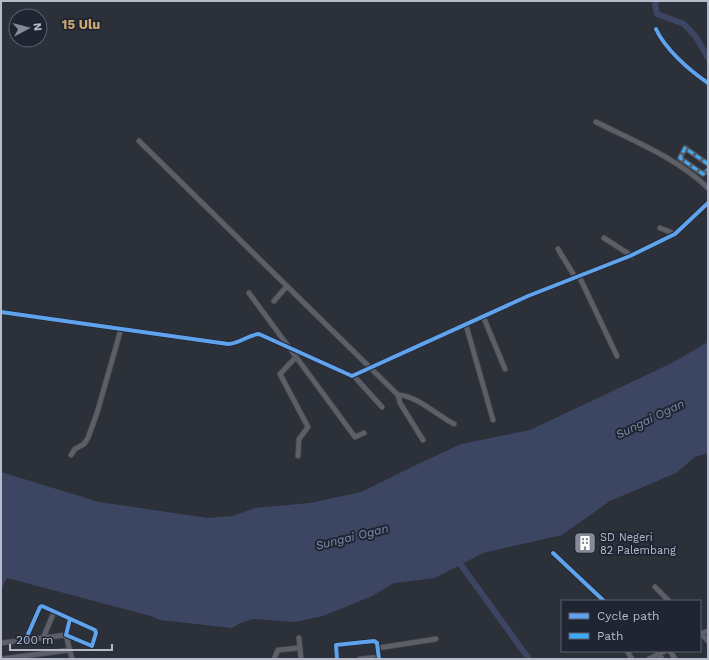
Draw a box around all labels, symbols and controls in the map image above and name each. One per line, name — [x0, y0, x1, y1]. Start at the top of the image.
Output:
north arrow — [8, 8, 48, 48]
district label: 15 Ulu — [62, 17, 100, 32]
text: N — [30, 22, 44, 32]
water label: Sungai Ogan — [613, 396, 687, 442]
water label: Sungai Ogan — [314, 521, 390, 553]
building icon: SD Negeri 82 Palembang — [572, 530, 598, 556]
place label: SD Negeri 82 Palembang — [600, 531, 676, 557]
legend — [561, 600, 701, 652]
text: Cycle path — [597, 609, 659, 623]
scale bar — [10, 626, 112, 652]
text: Path — [597, 629, 623, 643]
text: 200 m — [16, 633, 53, 647]

